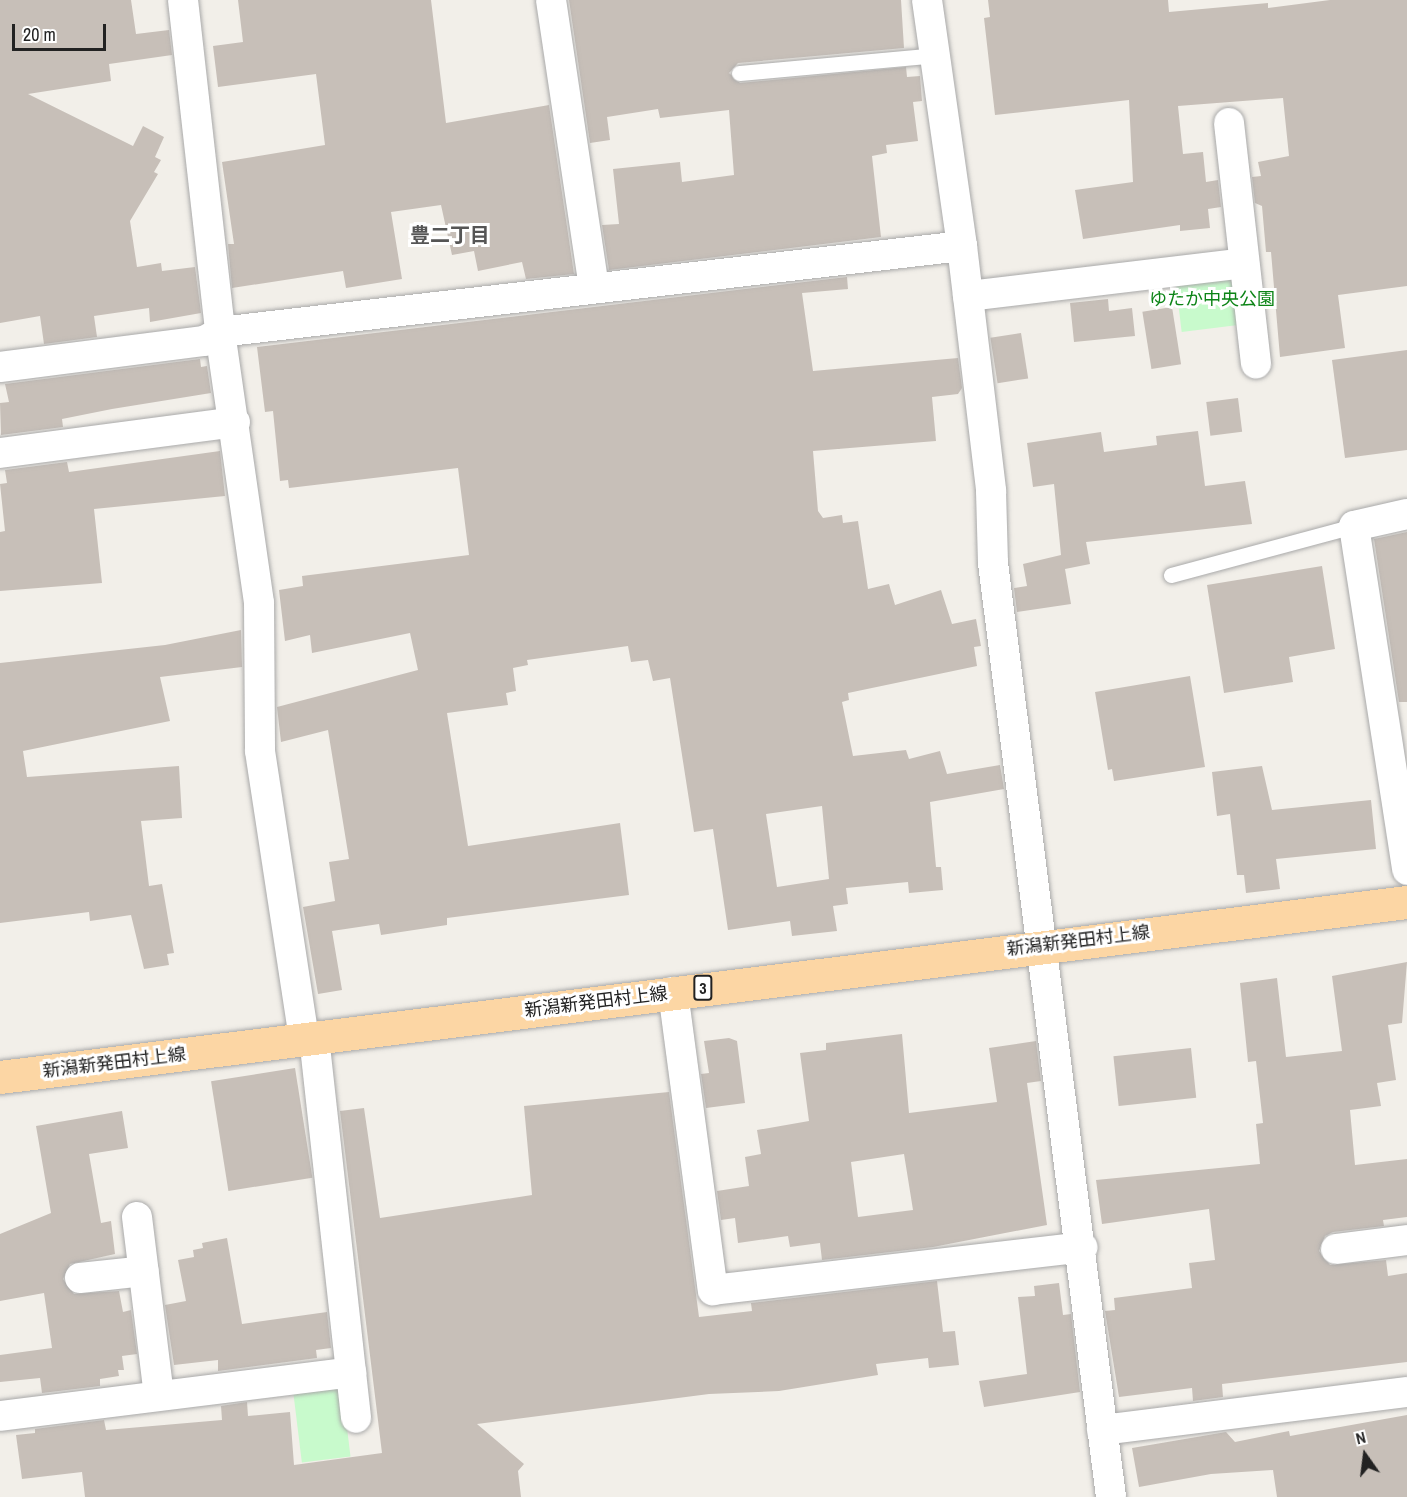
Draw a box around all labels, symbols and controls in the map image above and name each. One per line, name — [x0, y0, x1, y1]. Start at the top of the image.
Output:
scale bar — [15, 12, 110, 50]
text: 20 m — [23, 22, 56, 47]
district label: 豊二丁目 — [410, 222, 490, 246]
park label: ゆたか中央公園 — [1149, 288, 1275, 310]
street label: 新潟新発田村上線 — [1005, 922, 1151, 960]
road number: 3 — [692, 975, 714, 1001]
street label: 新潟新発田村上線 — [523, 983, 669, 1021]
street label: 新潟新発田村上線 — [41, 1044, 187, 1082]
north arrow — [1335, 1425, 1395, 1485]
text: N — [1353, 1426, 1368, 1449]

